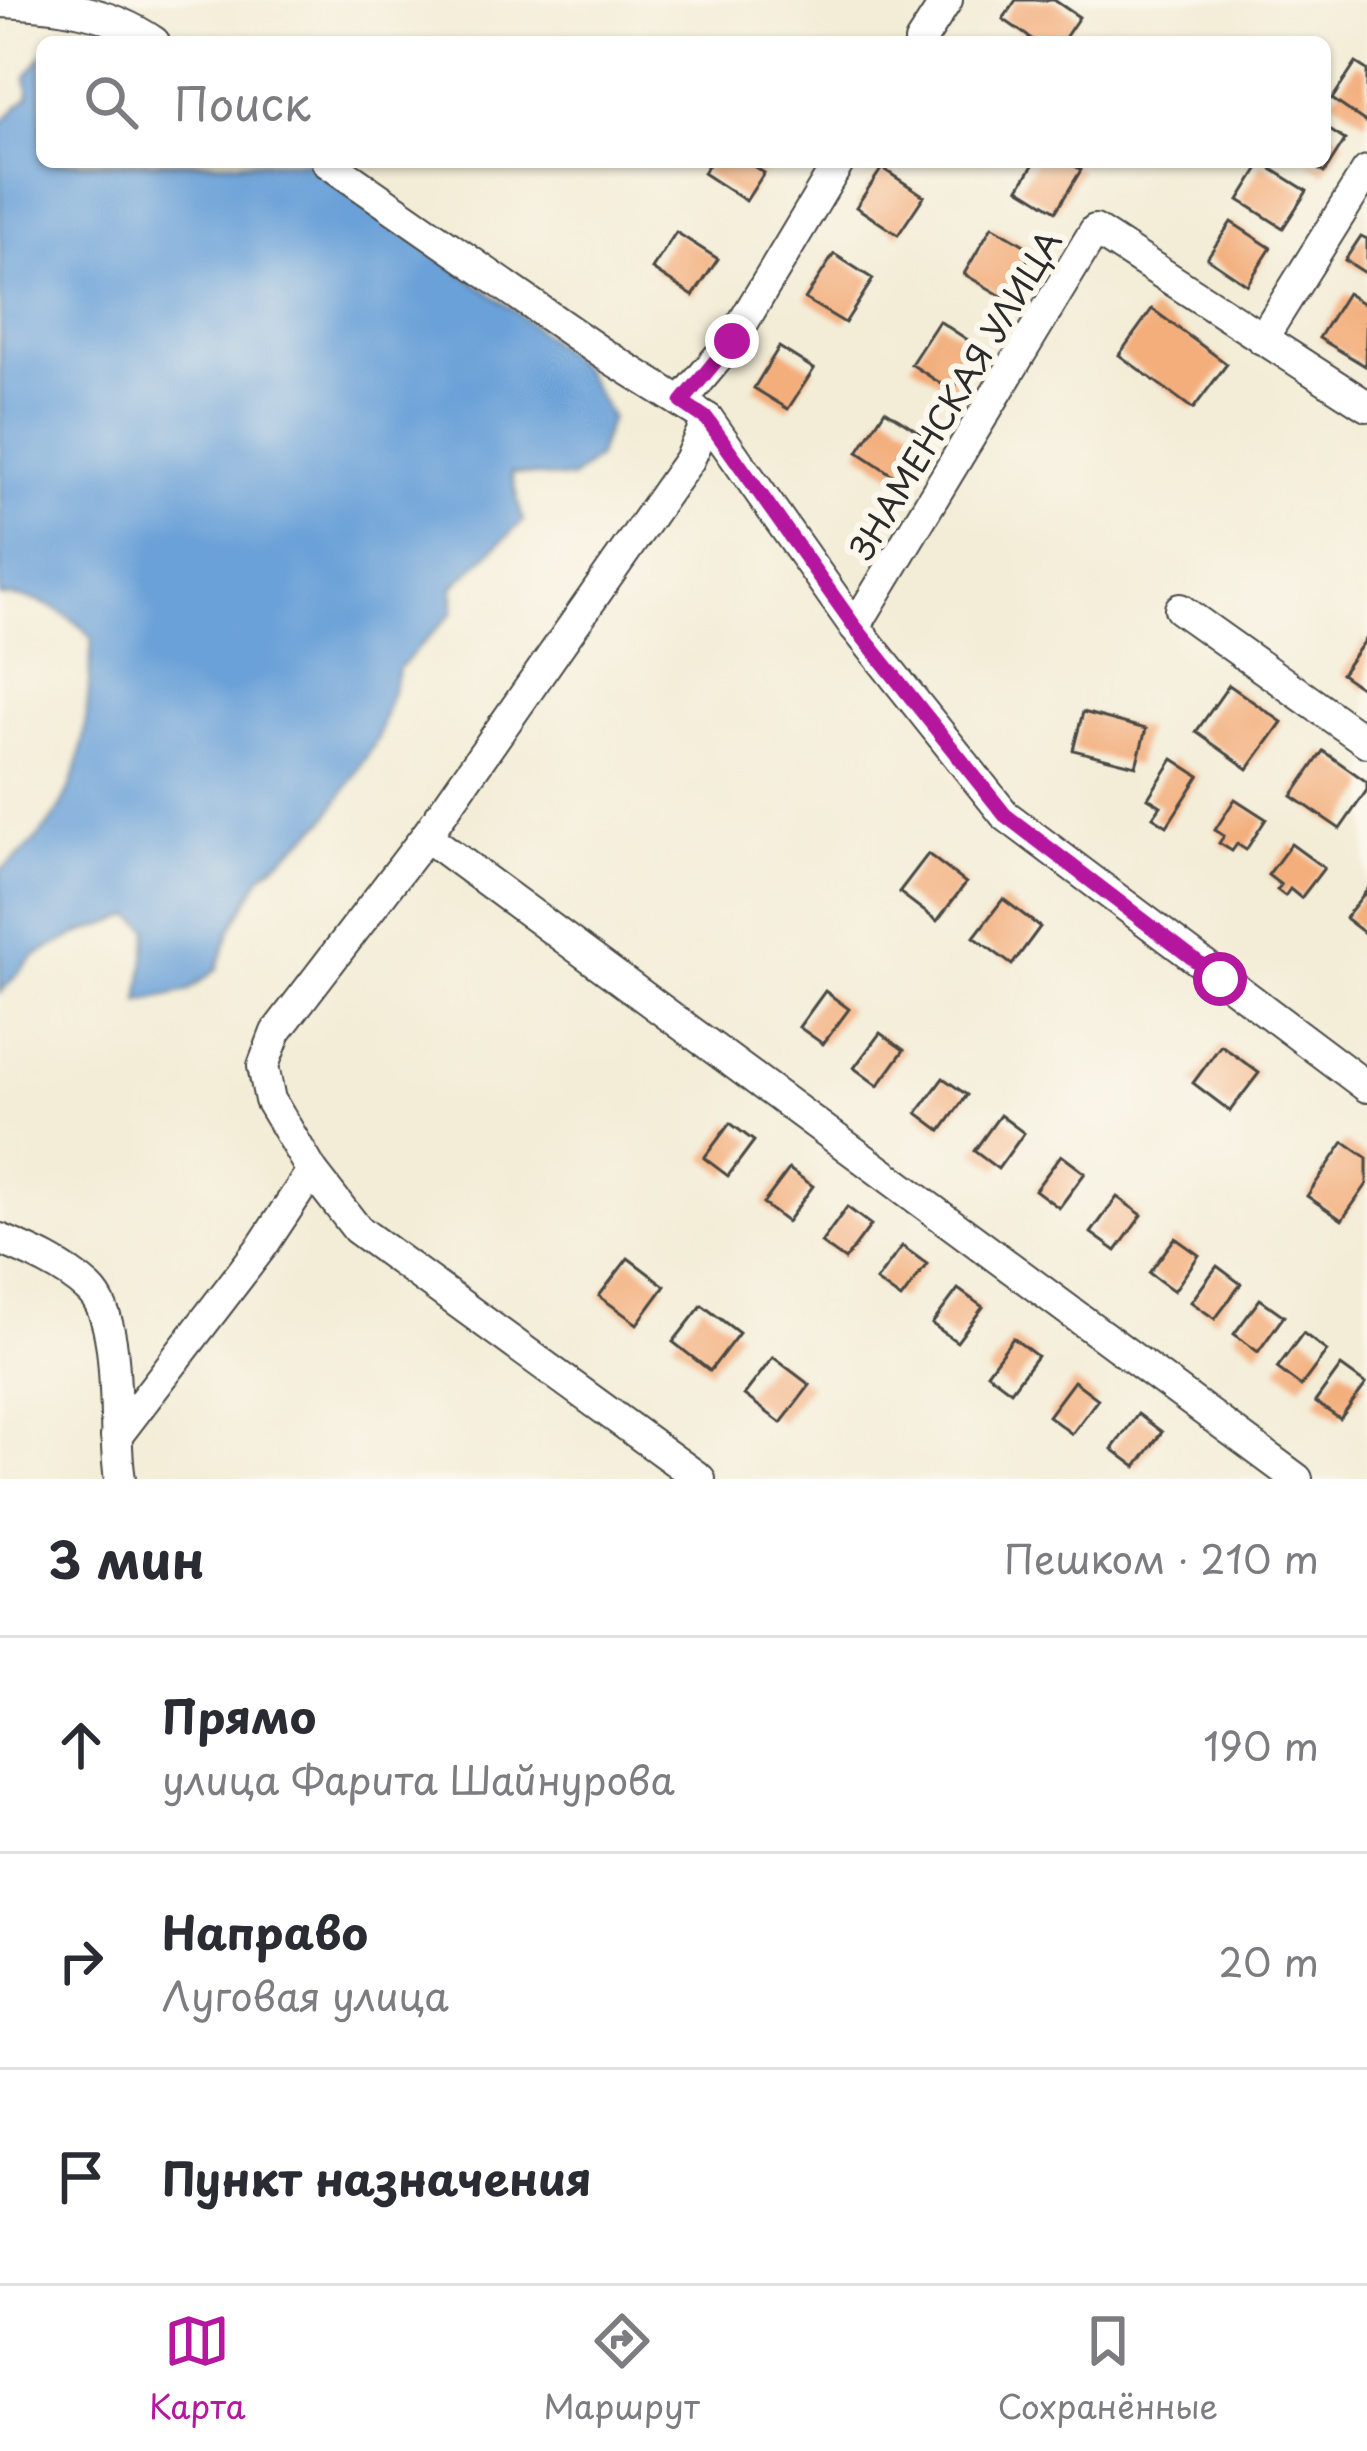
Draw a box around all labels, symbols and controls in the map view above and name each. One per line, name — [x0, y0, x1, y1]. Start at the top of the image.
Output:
search box — [36, 36, 1331, 168]
text: Поиск — [174, 68, 311, 136]
icon: search — [78, 69, 144, 135]
street label: ЗНАМЕНСКАЯ УЛИЦА — [836, 220, 1072, 568]
route end — [705, 314, 759, 368]
route start — [1193, 952, 1247, 1006]
text: 3 мин — [48, 1519, 205, 1596]
text: Пешком · 210 m — [1004, 1528, 1319, 1587]
text: Прямо — [162, 1681, 316, 1749]
icon: ahead — [48, 1712, 114, 1778]
text: 190 m — [1203, 1715, 1319, 1774]
text: улица Фарита Шайнурова — [162, 1749, 675, 1808]
text: Направо — [162, 1897, 368, 1965]
icon: right — [48, 1928, 114, 1994]
text: 20 m — [1218, 1931, 1319, 1990]
text: Луговая улица — [162, 1965, 449, 2024]
text: Пункт назначения — [162, 2143, 592, 2211]
icon: arrive — [48, 2144, 114, 2210]
tab: Карта — [149, 2308, 246, 2430]
tab: Маршрут — [544, 2308, 700, 2430]
tab: Сохранённые — [997, 2308, 1218, 2430]

